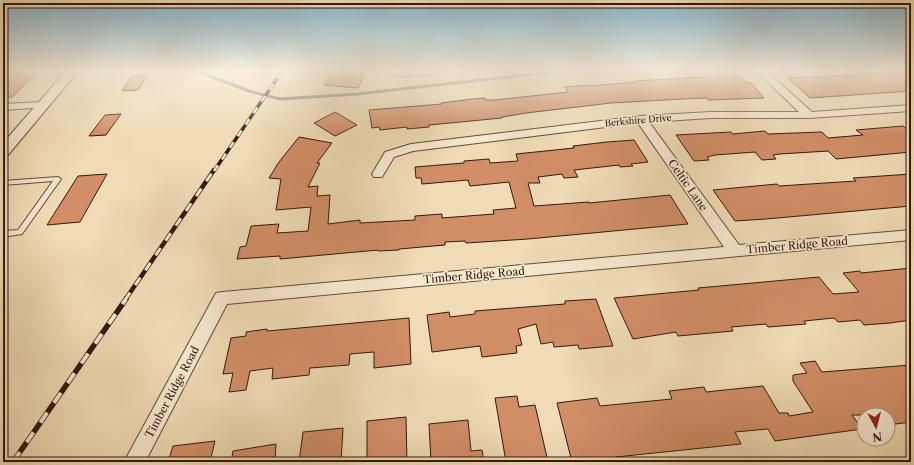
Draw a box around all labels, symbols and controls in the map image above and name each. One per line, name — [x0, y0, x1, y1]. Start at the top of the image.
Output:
street label: Berkshire Drive — [604, 112, 672, 128]
street label: Celtic Lane — [665, 156, 711, 214]
street label: Timber Ridge Road — [746, 234, 849, 256]
street label: Timber Ridge Road — [423, 264, 526, 286]
street label: Timber Ridge Road — [142, 343, 202, 440]
north arrow — [856, 407, 896, 447]
text: N — [871, 429, 883, 445]

